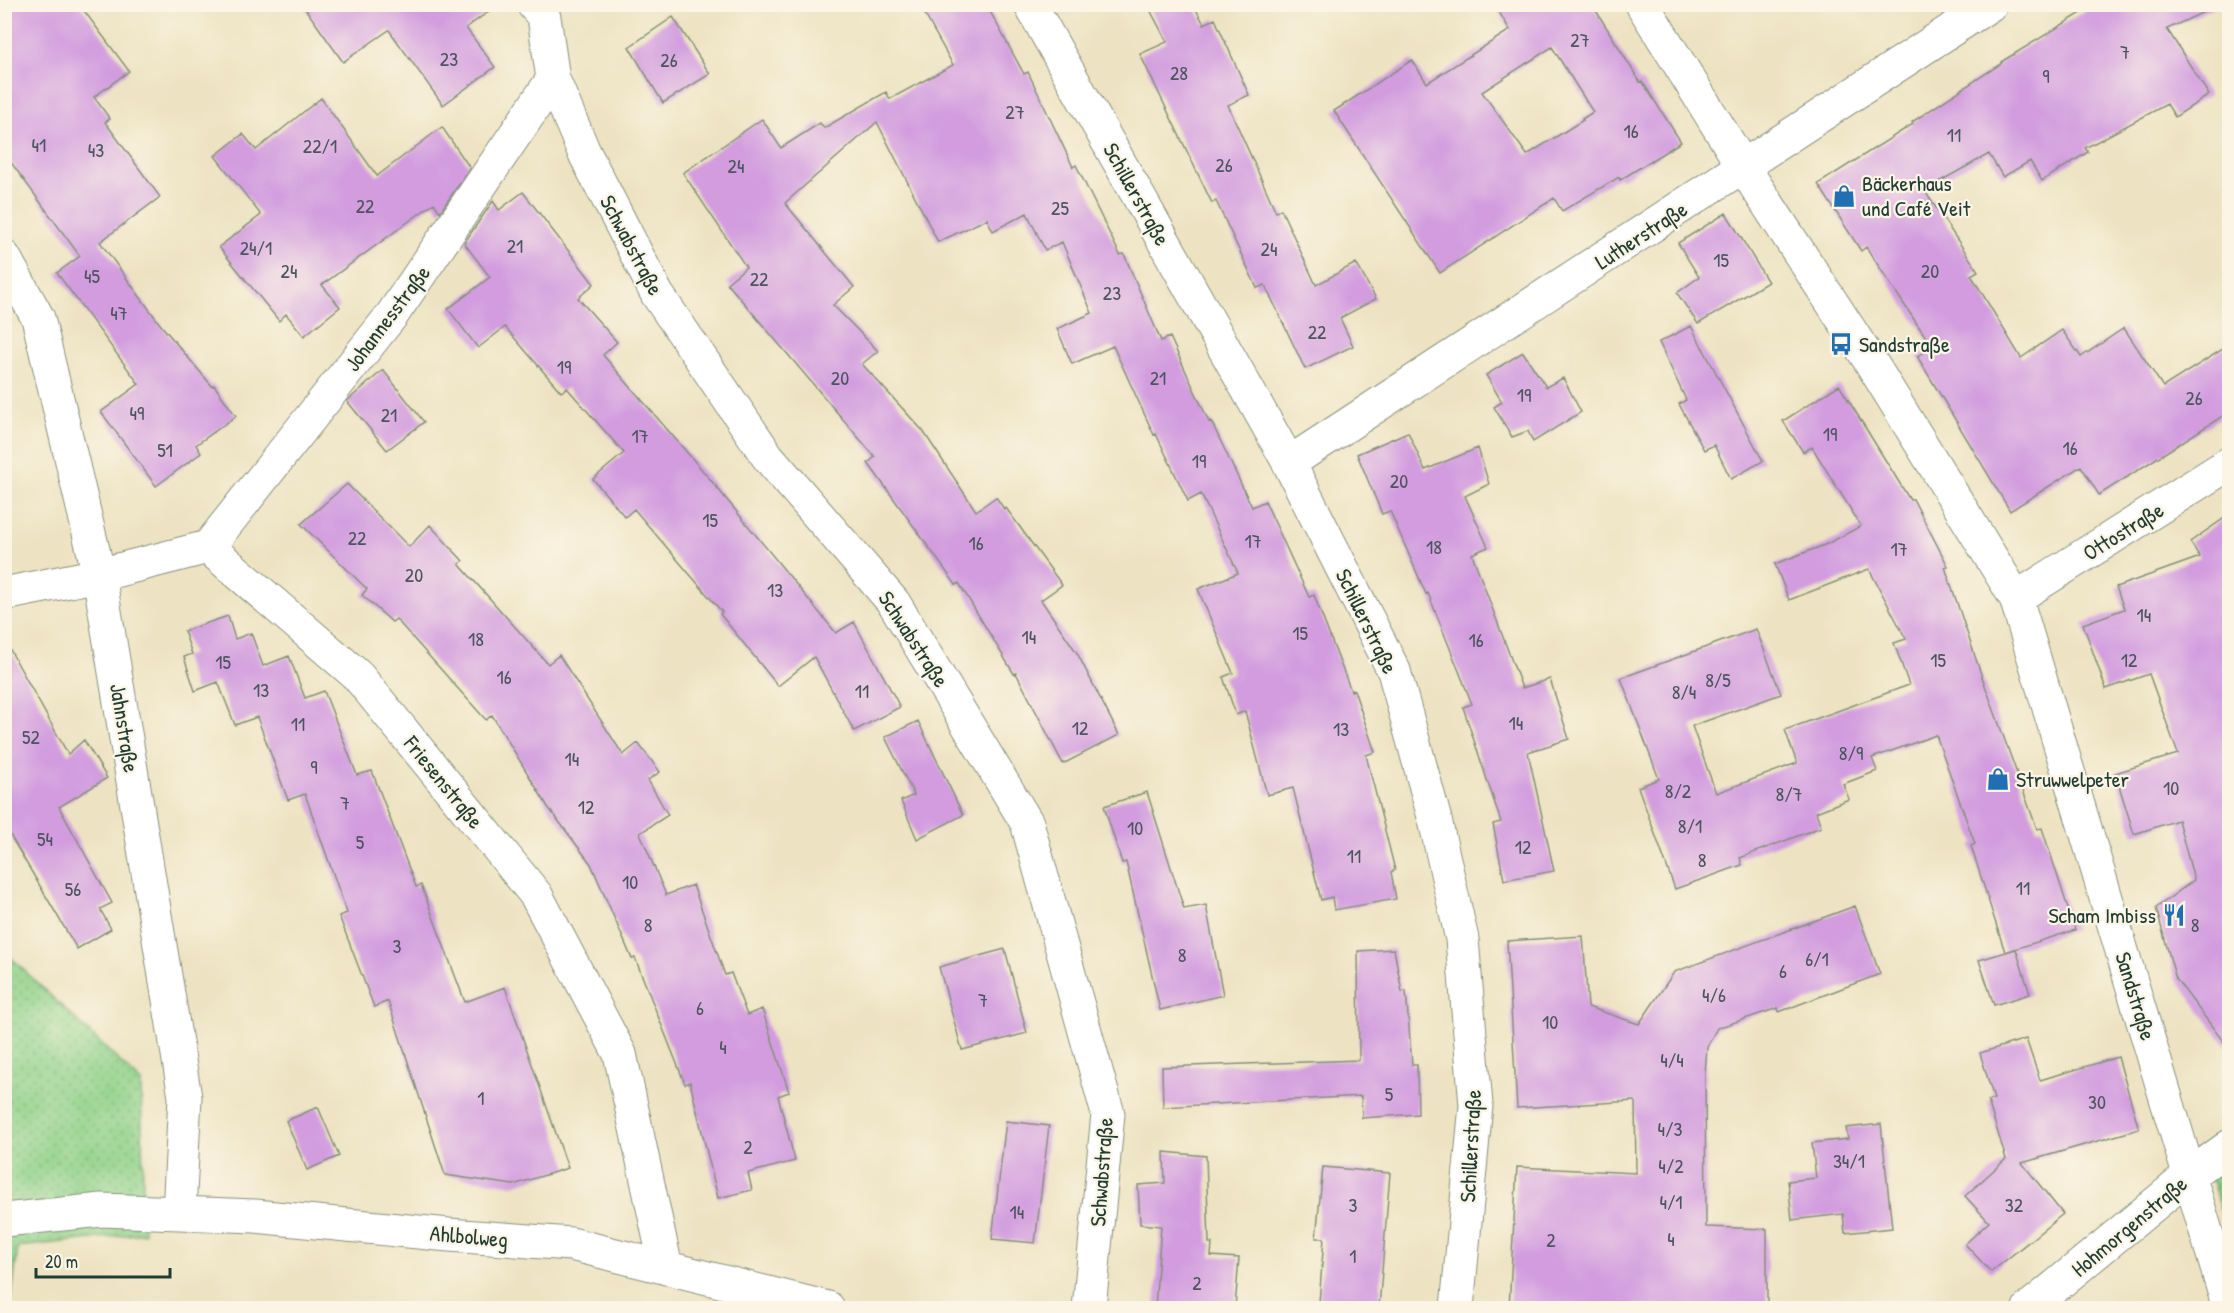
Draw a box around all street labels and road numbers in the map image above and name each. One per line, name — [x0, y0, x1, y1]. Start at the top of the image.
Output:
street label: Schillerstraße — [1096, 137, 1178, 251]
street label: Schwabstraße — [593, 190, 671, 300]
street label: Lutherstraße — [1589, 194, 1693, 276]
street label: Johannesstraße — [337, 259, 437, 377]
street label: Ottostraße — [2077, 494, 2169, 568]
street label: Schillerstraße — [1329, 564, 1405, 679]
street label: Schwabstraße — [872, 585, 956, 693]
street label: Jahnstraße — [103, 681, 147, 775]
street label: Friesenstraße — [397, 729, 491, 835]
street label: Sandstraße — [2108, 948, 2164, 1044]
street label: Schillerstraße — [1452, 1089, 1488, 1203]
street label: Schwabstraße — [1082, 1116, 1120, 1228]
street label: Hohmorgenstraße — [2065, 1168, 2193, 1283]
street label: Ahlbolweg — [429, 1218, 509, 1254]

